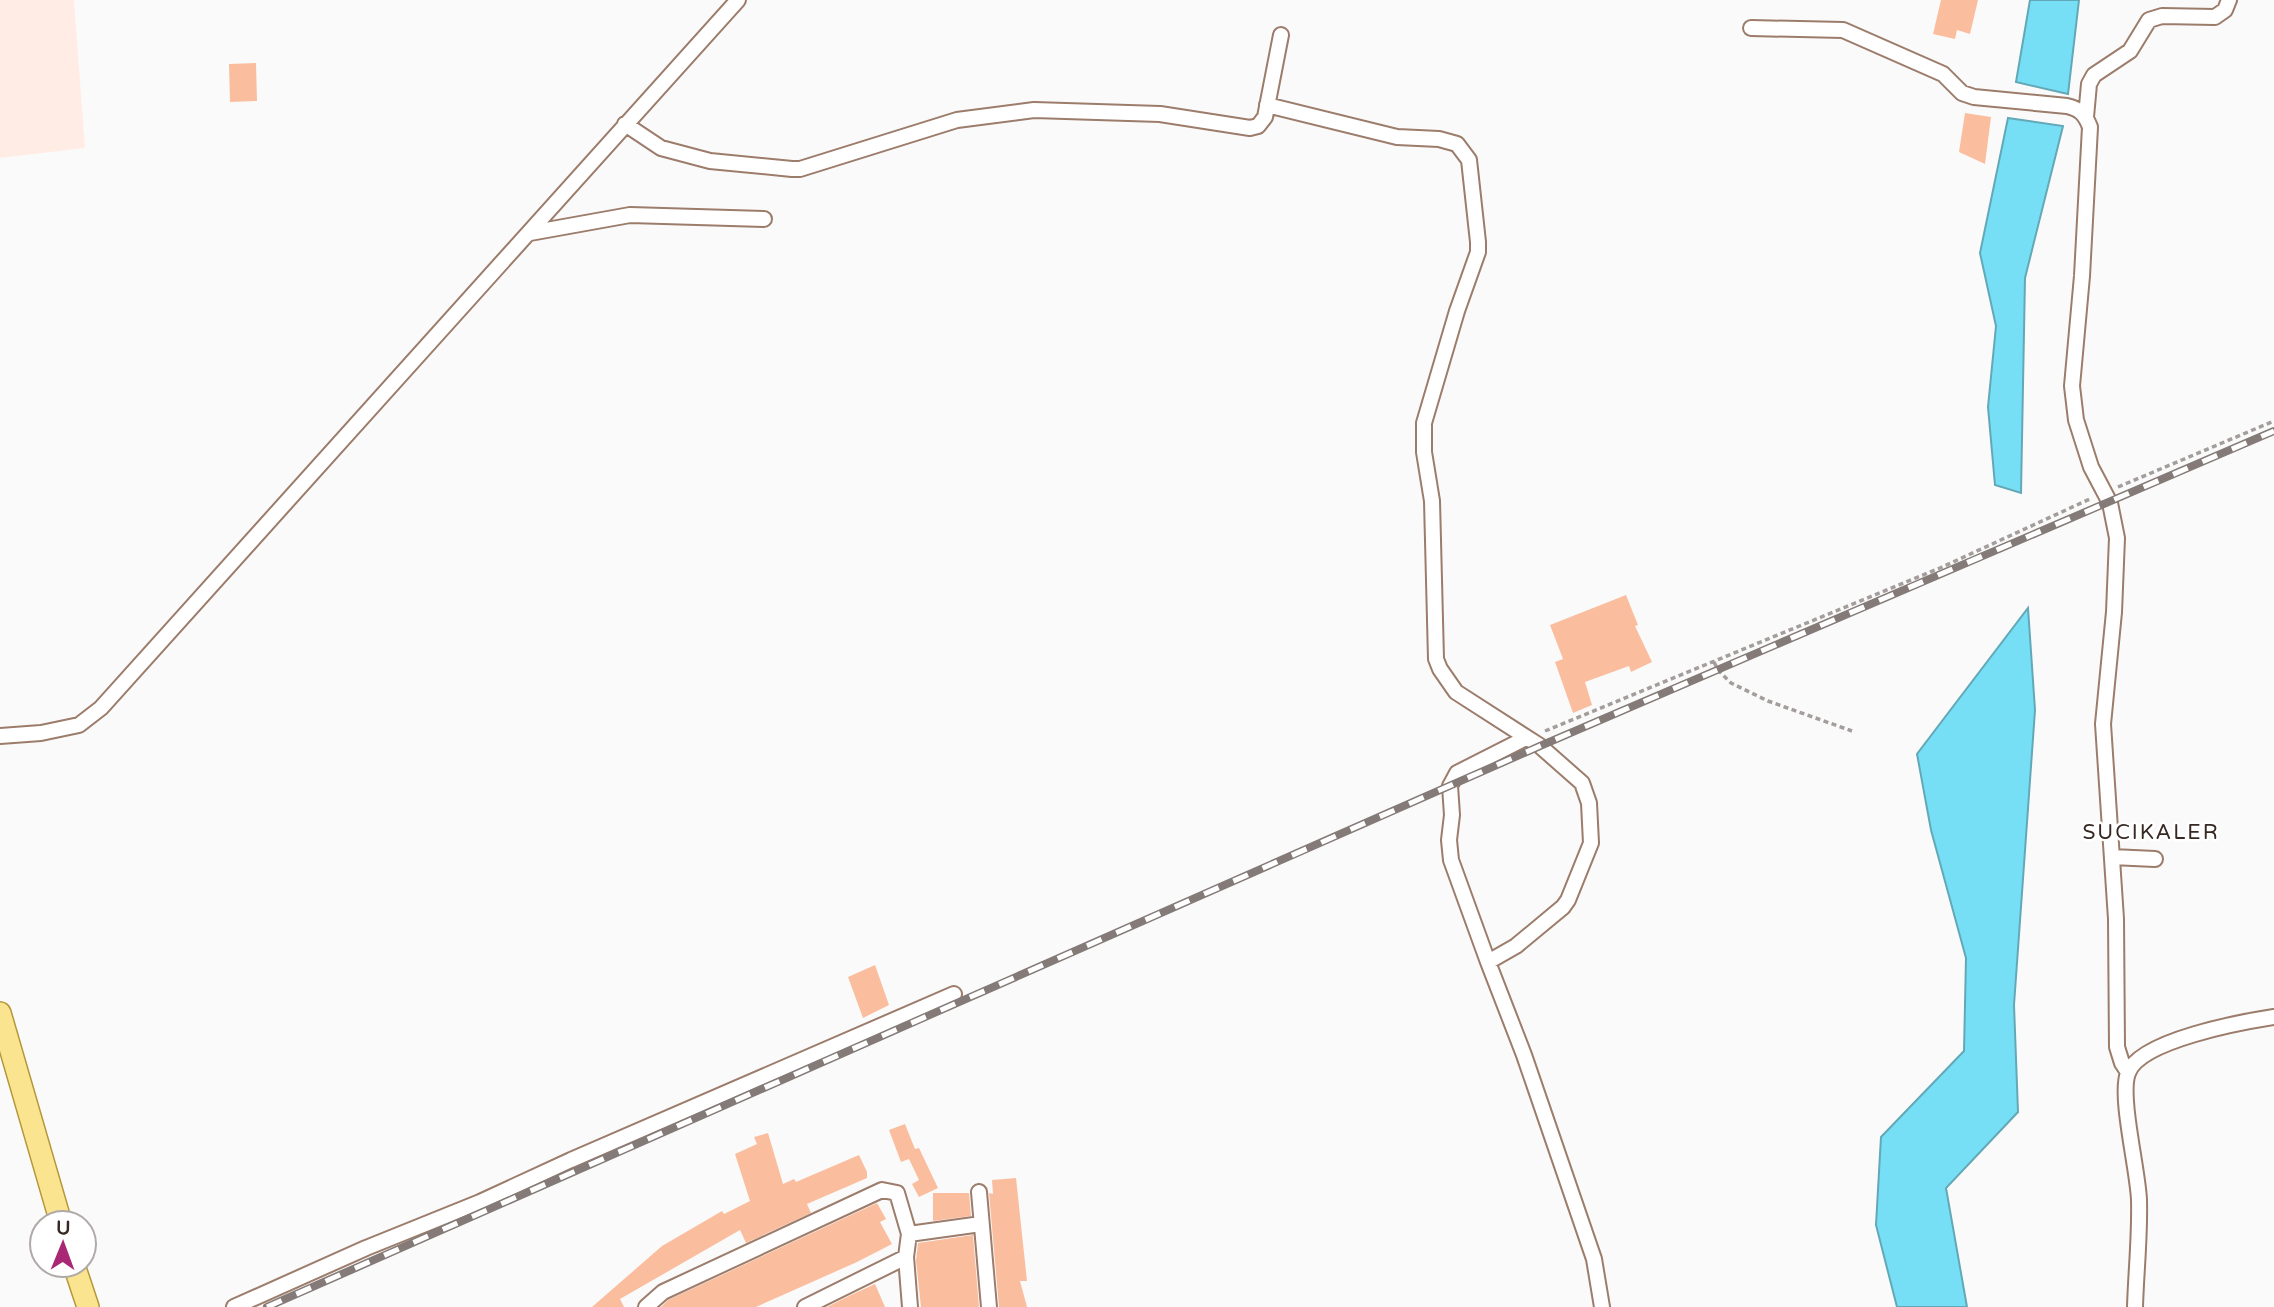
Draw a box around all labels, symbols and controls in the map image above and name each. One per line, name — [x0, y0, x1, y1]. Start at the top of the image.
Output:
district label: SUCIKALER — [2082, 820, 2220, 845]
north arrow — [28, 1209, 98, 1279]
text: U — [56, 1217, 71, 1239]

